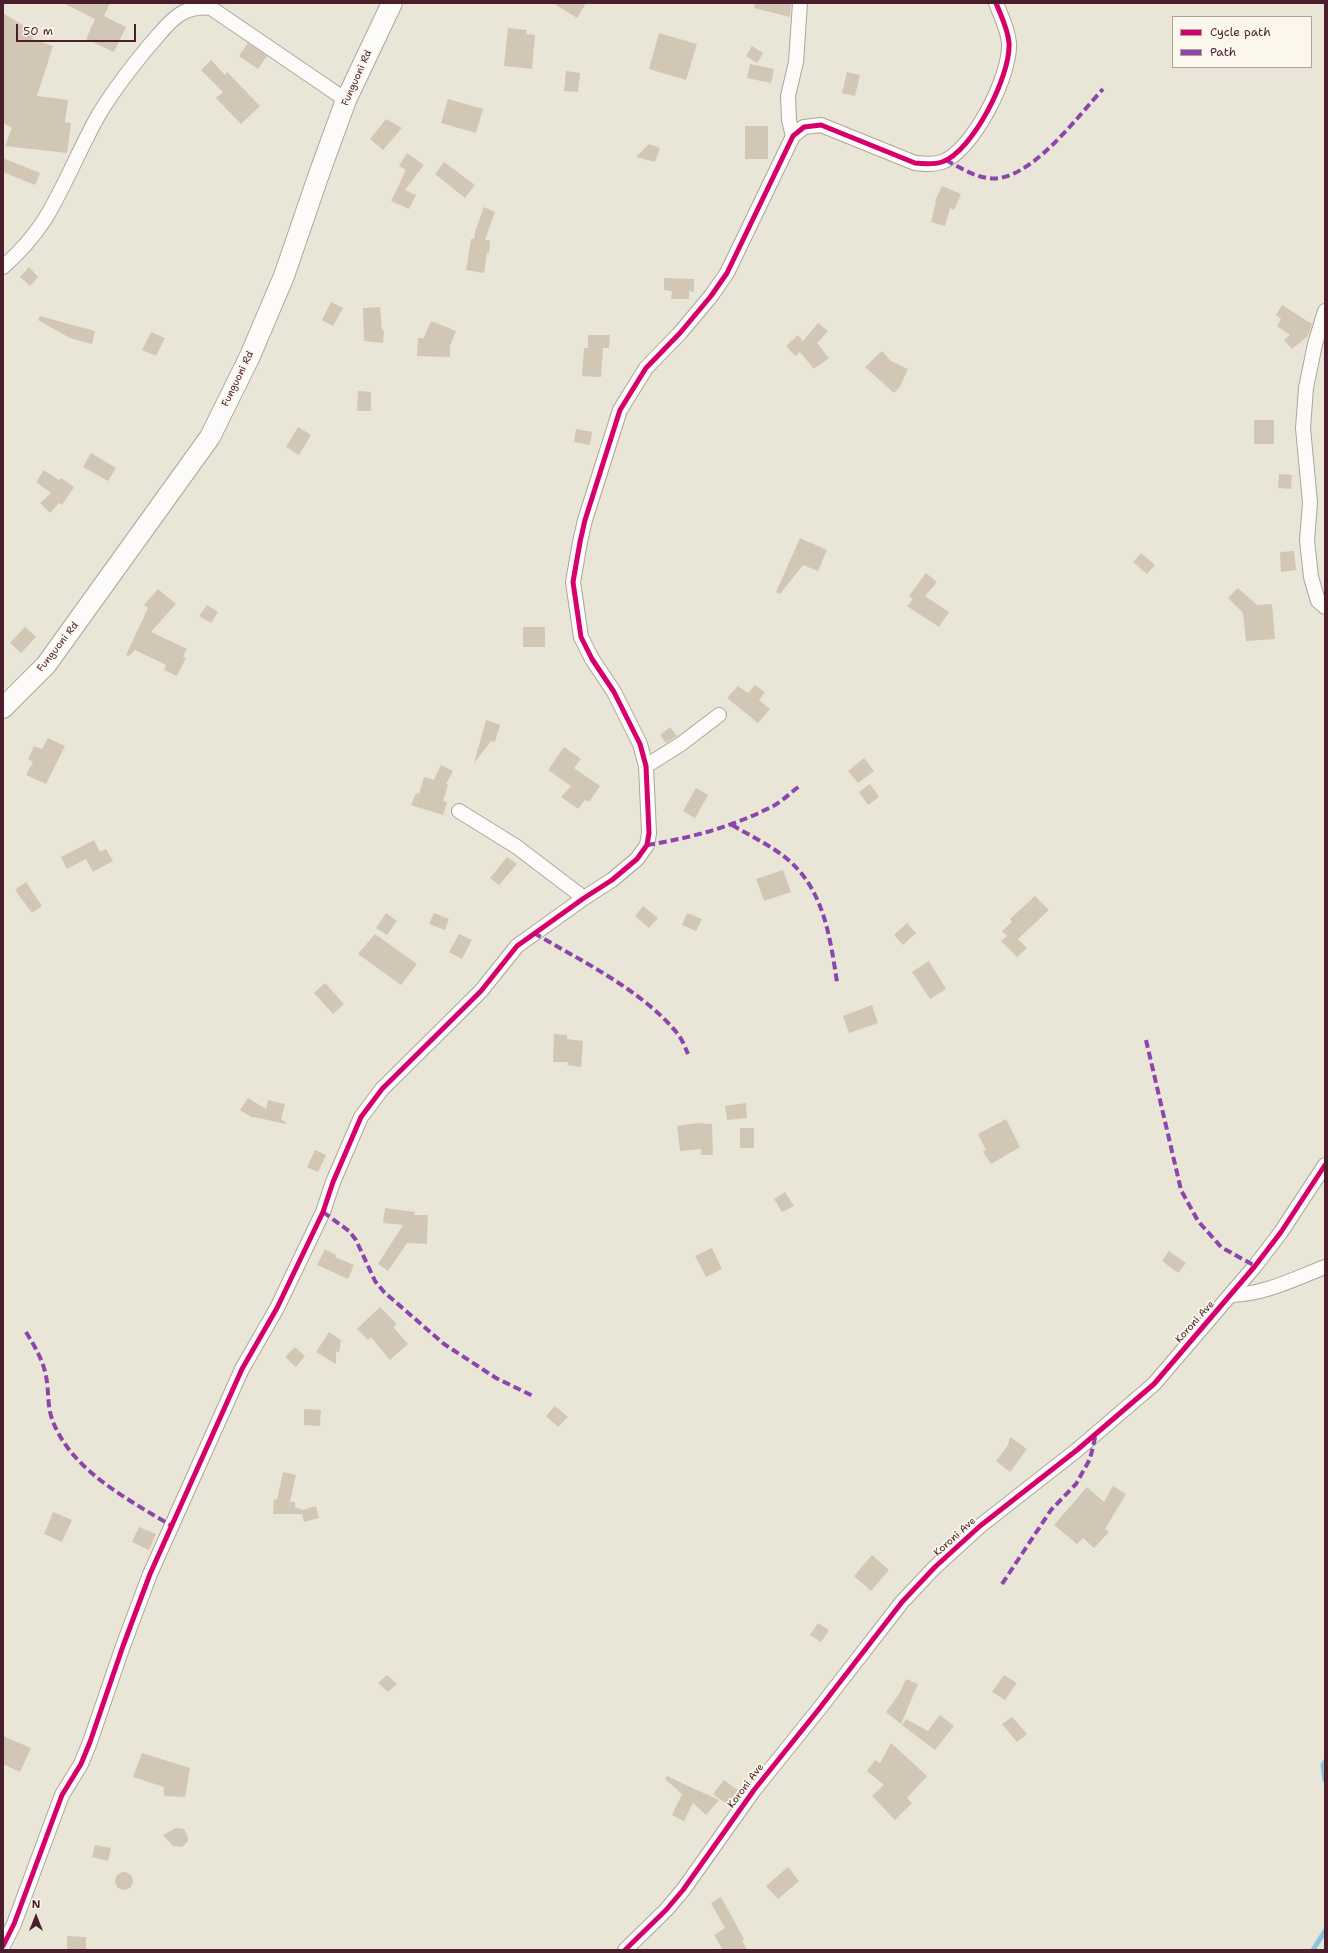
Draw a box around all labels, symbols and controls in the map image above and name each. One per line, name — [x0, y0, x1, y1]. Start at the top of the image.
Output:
scale bar — [18, 16, 138, 42]
legend — [1172, 16, 1312, 68]
text: 50 m — [23, 23, 53, 39]
text: Cycle path — [1210, 24, 1271, 40]
text: Path — [1210, 44, 1236, 60]
street label: Funguoni Rd — [339, 48, 375, 108]
street label: Funguoni Rd — [219, 349, 257, 409]
street label: Funguoni Rd — [35, 620, 81, 674]
street label: Koroni Ave — [1173, 1298, 1217, 1346]
street label: Koroni Ave — [931, 1515, 979, 1559]
street label: Koroni Ave — [725, 1761, 767, 1811]
north arrow — [16, 1897, 56, 1937]
text: N — [32, 1897, 40, 1912]

